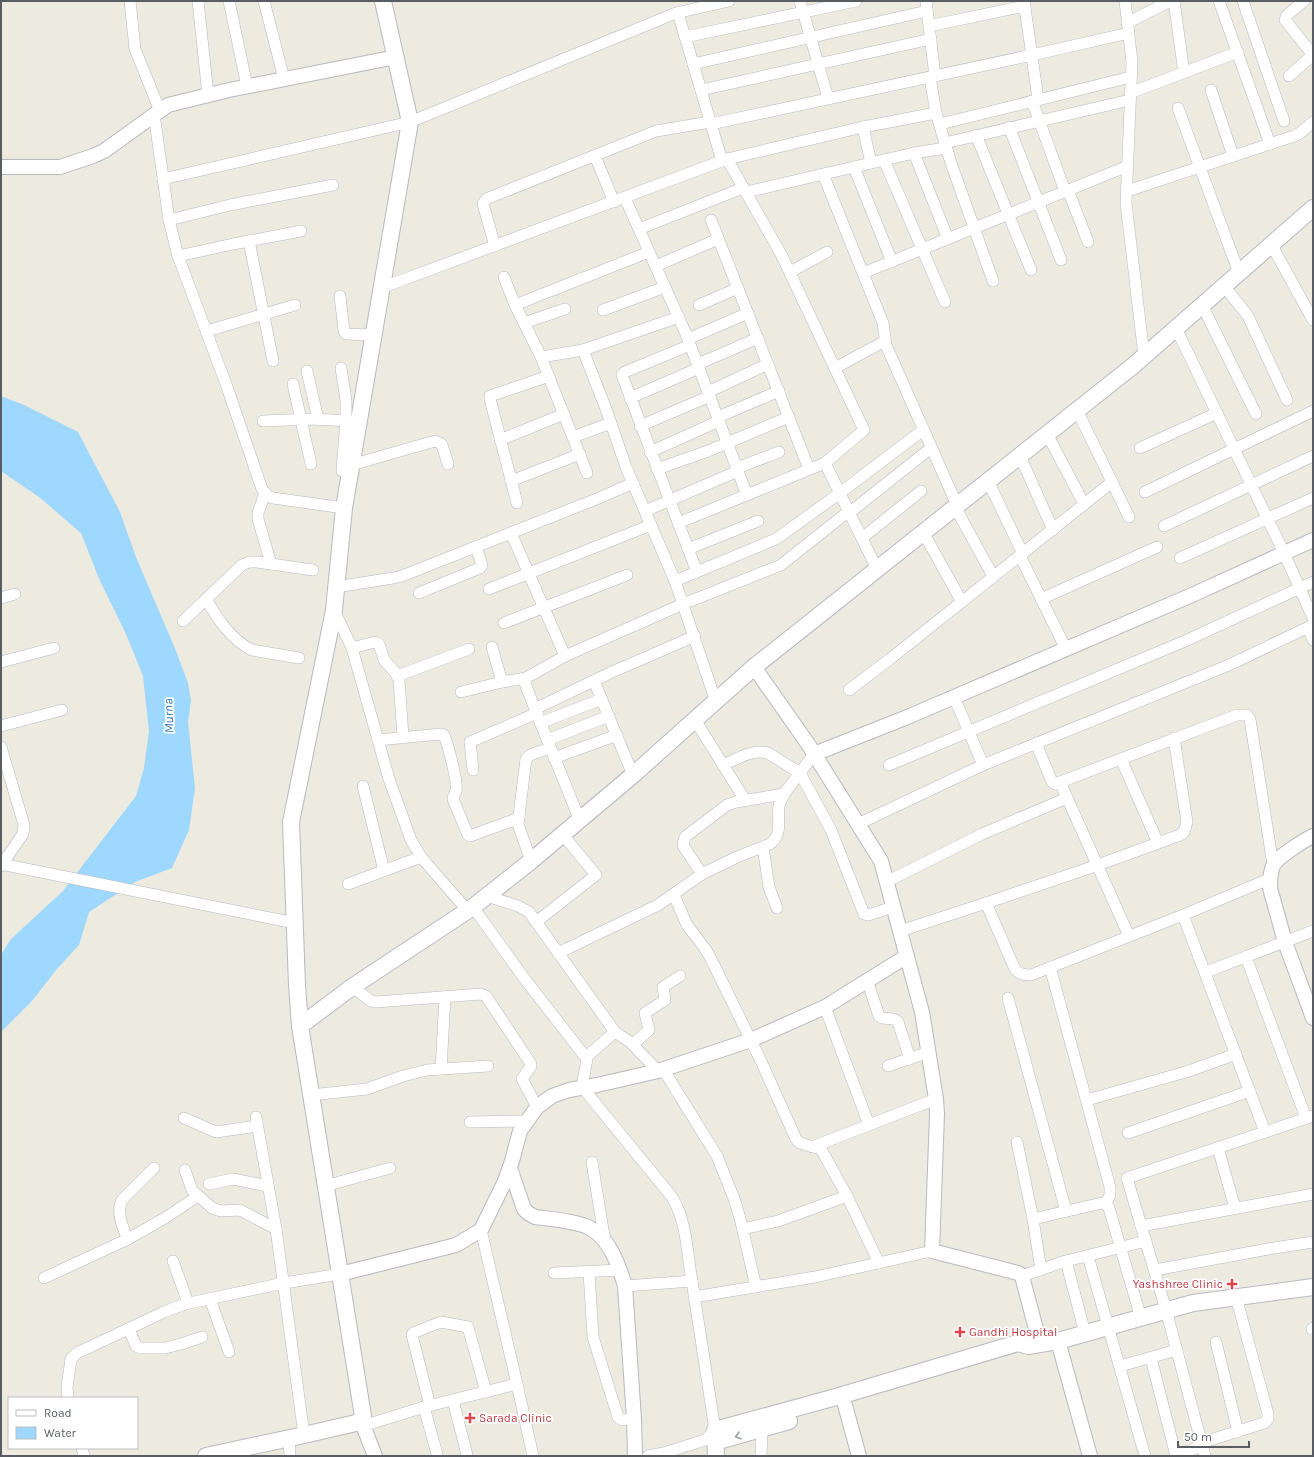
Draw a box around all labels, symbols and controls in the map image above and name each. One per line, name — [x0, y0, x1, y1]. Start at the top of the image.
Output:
water label: Murna — [160, 698, 177, 734]
place label: Yashshree Clinic — [1133, 1277, 1223, 1291]
marker: Yashshree Clinic — [1226, 1278, 1238, 1290]
place label: Gandhi Hospital — [969, 1325, 1057, 1339]
marker: Gandhi Hospital — [954, 1326, 966, 1338]
legend — [8, 1397, 138, 1449]
text: Road — [44, 1406, 72, 1420]
place label: Sarada Clinic — [479, 1411, 552, 1425]
marker: Sarada Clinic — [464, 1412, 476, 1424]
scale bar — [1178, 1423, 1249, 1449]
text: Water — [44, 1426, 77, 1440]
text: 50 m — [1184, 1430, 1212, 1444]
one-way arrow — [734, 1431, 741, 1439]

